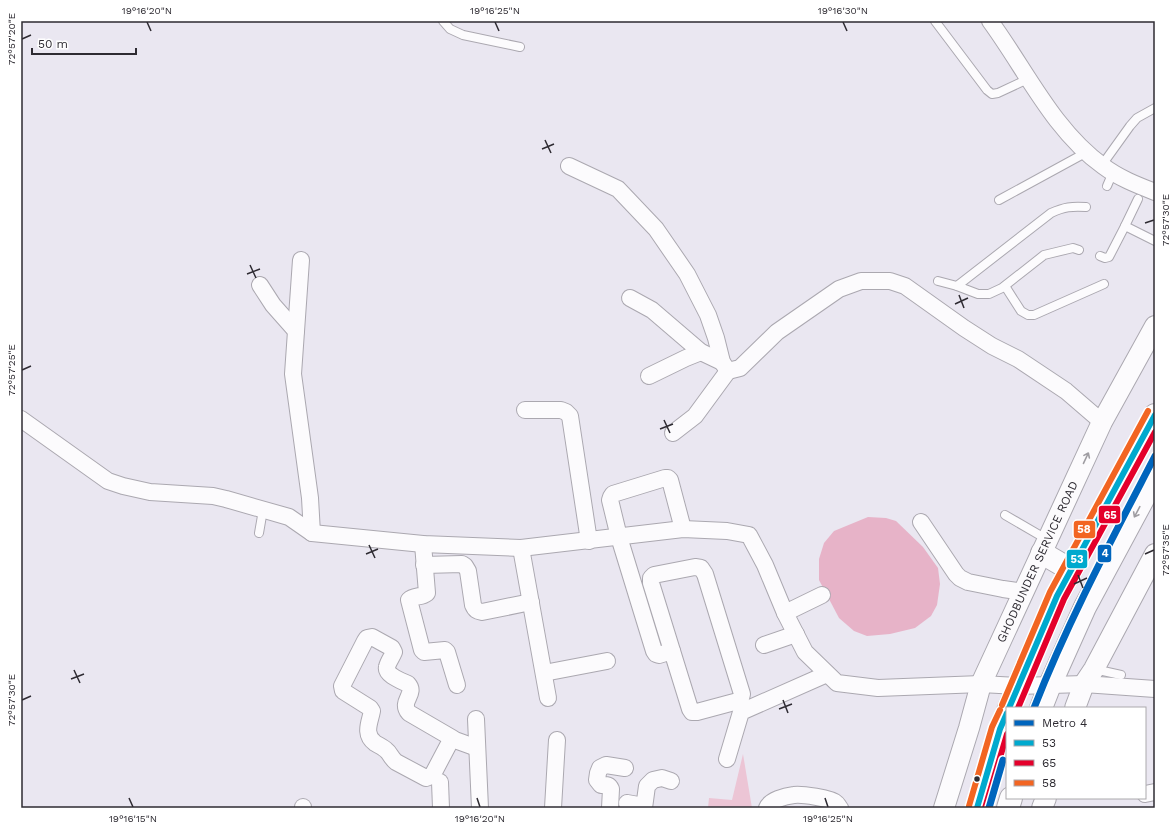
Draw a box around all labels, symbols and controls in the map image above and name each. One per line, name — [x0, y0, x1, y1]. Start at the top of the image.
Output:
text: 19°16'20"N — [122, 5, 172, 16]
text: 19°16'25"N — [470, 5, 520, 16]
text: 19°16'30"N — [818, 5, 868, 16]
text: 72°57'20"E — [6, 13, 17, 65]
scale bar — [32, 30, 136, 56]
text: 50 m — [38, 37, 68, 51]
text: 72°57'30"E — [1160, 194, 1171, 246]
text: 72°57'25"E — [6, 344, 17, 396]
one-way arrow — [1083, 452, 1090, 464]
street label: GHODBUNDER SERVICE ROAD — [994, 479, 1081, 645]
line badge: 65 — [1098, 505, 1121, 524]
one-way arrow — [1132, 505, 1140, 517]
text: 65 — [1103, 509, 1117, 522]
line badge: 58 — [1073, 520, 1096, 539]
text: 58 — [1077, 523, 1091, 536]
text: 72°57'35"E — [1160, 524, 1171, 576]
line badge: 4 — [1097, 544, 1112, 563]
text: 4 — [1101, 547, 1109, 560]
line badge: 53 — [1066, 549, 1088, 569]
text: 53 — [1071, 553, 1084, 566]
text: 72°57'30"E — [6, 674, 17, 726]
legend — [1006, 707, 1146, 799]
text: Metro 4 — [1042, 716, 1087, 730]
text: 53 — [1042, 736, 1056, 750]
text: 65 — [1042, 756, 1056, 770]
unlabelled marker — [972, 774, 982, 784]
text: 58 — [1042, 776, 1056, 790]
text: 19°16'15"N — [109, 813, 157, 824]
text: 19°16'20"N — [455, 813, 505, 824]
text: 19°16'25"N — [803, 813, 853, 824]

